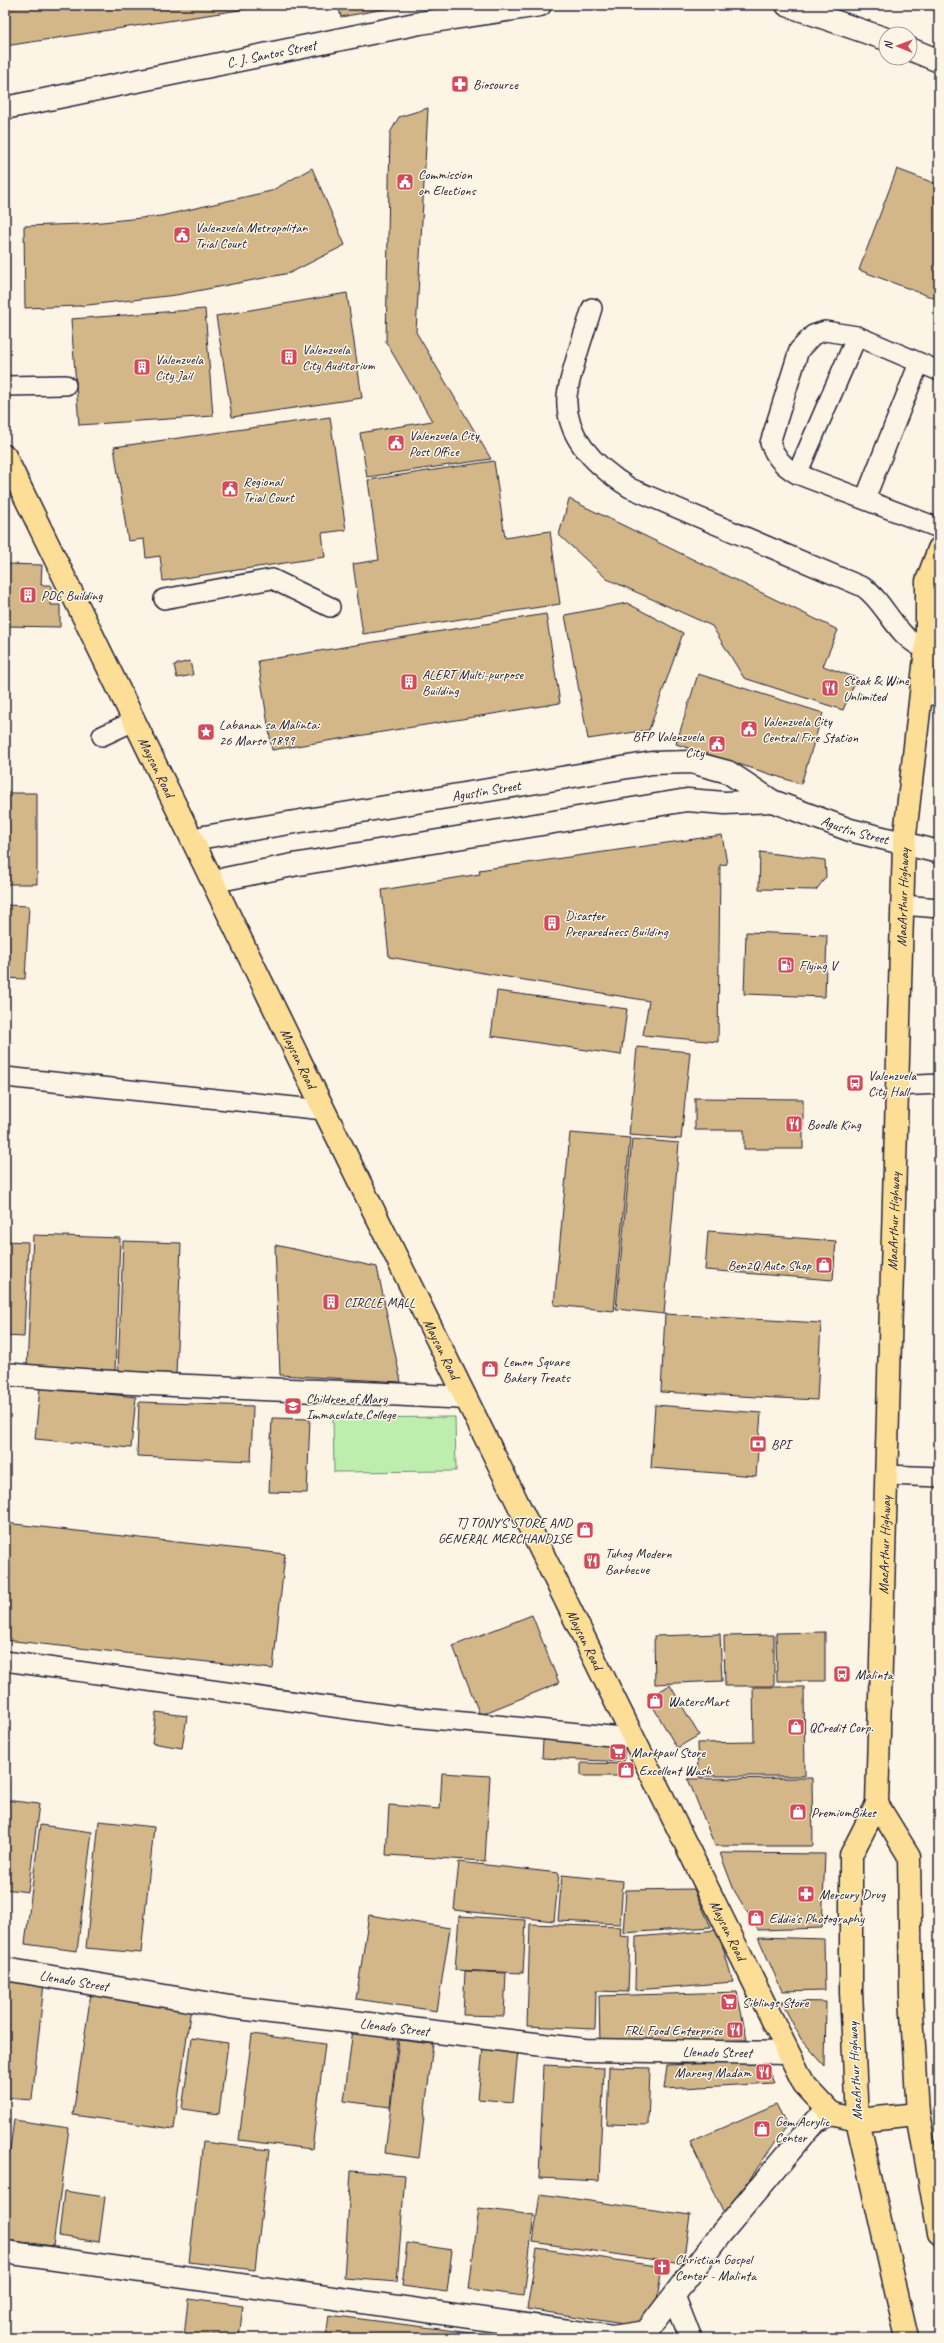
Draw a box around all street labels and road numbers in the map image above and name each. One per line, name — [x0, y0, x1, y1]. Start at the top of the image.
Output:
street label: C. J. Santos Street — [225, 36, 320, 71]
street label: Maysan Road — [135, 734, 180, 802]
street label: Agustin Street — [451, 776, 523, 804]
street label: Agustin Street — [819, 812, 891, 848]
street label: MacArthur Highway — [893, 847, 912, 947]
street label: Maysan Road — [277, 1025, 322, 1093]
street label: MacArthur Highway — [884, 1171, 903, 1271]
street label: Maysan Road — [420, 1316, 465, 1384]
street label: MacArthur Highway — [874, 1495, 894, 1594]
street label: Maysan Road — [563, 1607, 608, 1675]
street label: Maysan Road — [706, 1897, 751, 1965]
street label: Llenado Street — [38, 1966, 112, 1995]
street label: Llenado Street — [359, 2014, 432, 2040]
street label: MacArthur Highway — [844, 2020, 866, 2120]
street label: Llenado Street — [682, 2043, 754, 2061]

